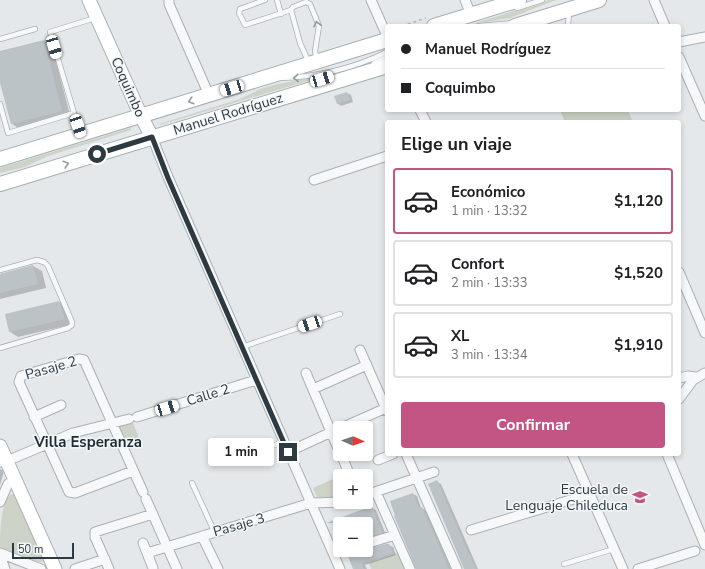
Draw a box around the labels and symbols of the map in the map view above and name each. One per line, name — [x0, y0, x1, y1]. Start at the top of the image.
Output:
one-way arrow — [313, 20, 321, 27]
car — [45, 34, 63, 60]
street label: Coquimbo — [106, 54, 150, 120]
car — [309, 70, 335, 88]
one-way arrow — [293, 73, 299, 82]
car — [219, 79, 245, 97]
street label: Manuel Rodríguez — [171, 88, 286, 140]
one-way arrow — [188, 96, 195, 104]
car — [69, 113, 87, 139]
route start — [88, 145, 106, 163]
one-way arrow — [62, 160, 69, 169]
car — [297, 315, 323, 333]
street label: Pasaje 2 — [23, 352, 79, 384]
street label: Calle 2 — [184, 379, 232, 411]
car — [154, 399, 180, 417]
north arrow — [333, 421, 373, 461]
district label: Villa Esperanza — [33, 432, 142, 452]
callout: 1 min — [208, 438, 274, 466]
route end — [279, 443, 297, 461]
place label: Escuela de Lenguaje Chileduca — [505, 480, 628, 515]
school or university icon: Escuela de Lenguaje Chileduca — [631, 488, 649, 506]
street label: Pasaje 3 — [211, 509, 267, 541]
scale bar — [12, 541, 74, 560]

